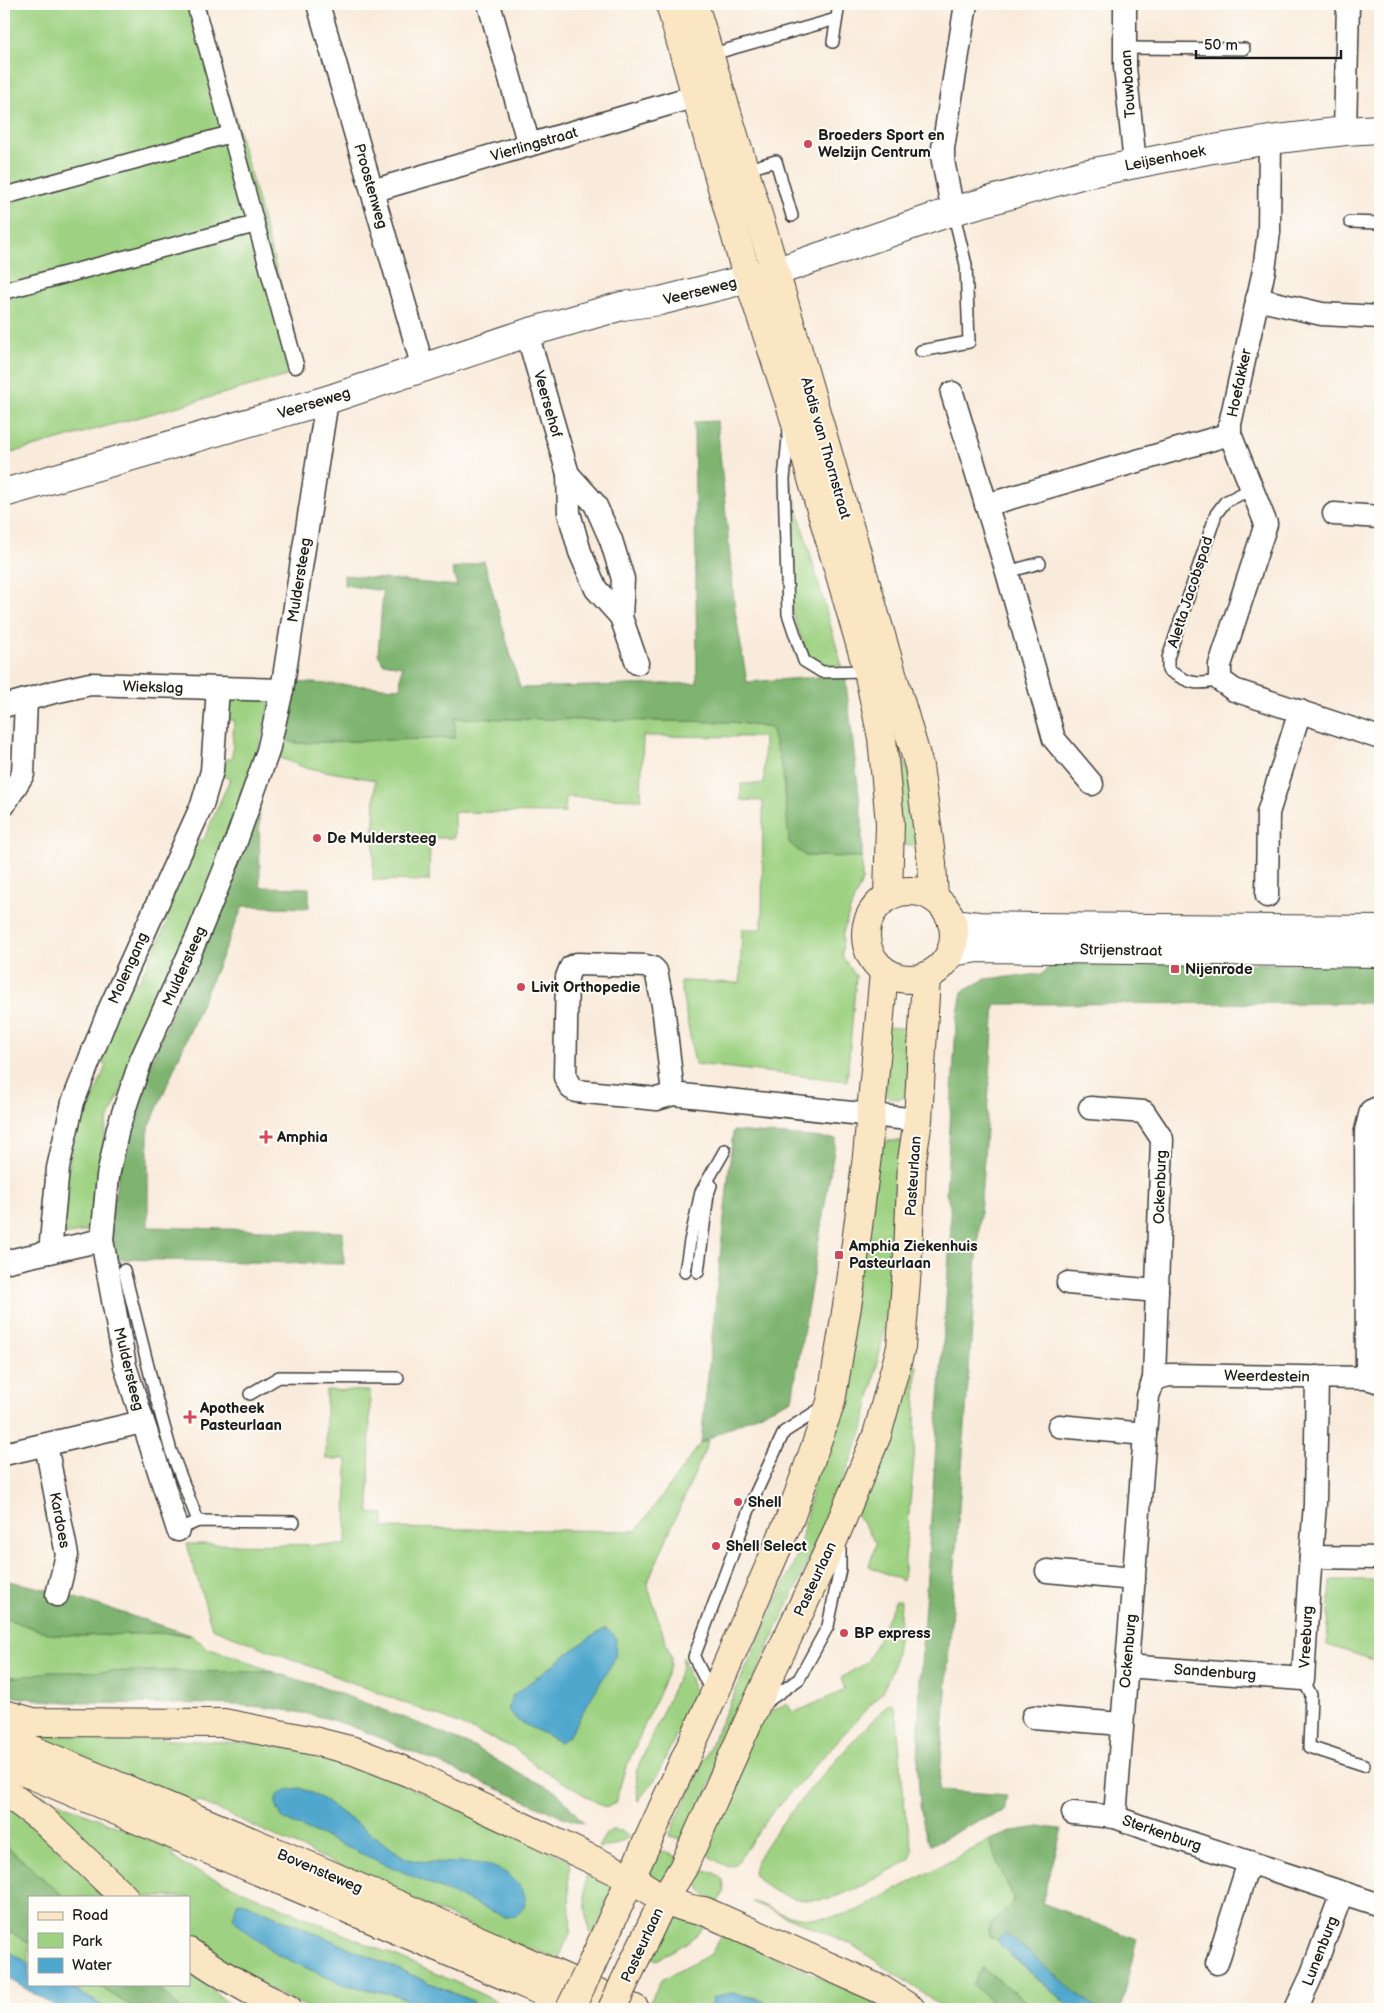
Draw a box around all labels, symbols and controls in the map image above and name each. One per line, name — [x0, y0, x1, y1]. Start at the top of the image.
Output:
scale bar — [1196, 28, 1342, 60]
text: 50 m — [1204, 36, 1238, 55]
street label: Touwbaan — [1117, 49, 1140, 119]
street label: Vierlingstraat — [488, 123, 580, 166]
place label: Broeders Sport en Welzijn Centrum — [818, 126, 945, 162]
marker: Broeders Sport en Welzijn Centrum — [802, 138, 814, 150]
street label: Proostenweg — [349, 141, 392, 231]
street label: Leijsenhoek — [1123, 141, 1208, 176]
street label: Veerseweg — [661, 273, 739, 310]
street label: Hoefakker — [1223, 346, 1256, 419]
street label: Veersehof — [529, 368, 566, 440]
street label: Abdis van Thornstraat — [796, 375, 855, 522]
street label: Veerseweg — [275, 383, 353, 424]
street label: Aletta Jacobspad — [1164, 534, 1217, 650]
street label: Muldersteeg — [283, 536, 316, 624]
street label: Wiekslag — [122, 677, 184, 698]
place label: De Muldersteeg — [327, 829, 437, 848]
marker: De Muldersteeg — [311, 832, 323, 844]
street label: Muldersteeg — [158, 923, 211, 1009]
street label: Molengang — [104, 929, 153, 1007]
street label: Strijenstraat — [1080, 940, 1163, 961]
place label: Nijenrode — [1185, 960, 1253, 979]
marker: Nijenrode — [1169, 963, 1181, 975]
place label: Livit Orthopedie — [531, 978, 641, 997]
marker: Livit Orthopedie — [515, 981, 527, 993]
place label: Amphia — [276, 1128, 328, 1147]
marker: Amphia — [259, 1130, 273, 1144]
street label: Pasteurlaan — [901, 1135, 926, 1217]
street label: Ockenburg — [1150, 1150, 1171, 1224]
place label: Amphia Ziekenhuis Pasteurlaan — [848, 1237, 978, 1273]
marker: Amphia Ziekenhuis Pasteurlaan — [833, 1249, 845, 1261]
street label: Muldersteeg — [109, 1325, 148, 1413]
street label: Weerdestein — [1224, 1366, 1310, 1387]
place label: Apotheek Pasteurlaan — [199, 1399, 282, 1435]
marker: Apotheek Pasteurlaan — [184, 1411, 196, 1423]
street label: Kardoes — [45, 1491, 74, 1550]
place label: Shell — [748, 1493, 781, 1512]
marker: Shell — [732, 1496, 744, 1508]
place label: Shell Select — [726, 1537, 807, 1556]
street label: Pasteurlaan — [790, 1539, 841, 1620]
marker: Shell Select — [710, 1540, 722, 1552]
street label: Vreeburg — [1295, 1605, 1318, 1669]
street label: Ockenburg — [1116, 1613, 1141, 1689]
place label: BP express — [854, 1624, 931, 1643]
marker: BP express — [838, 1627, 850, 1639]
street label: Sandenburg — [1173, 1660, 1257, 1685]
street label: Sterkenburg — [1120, 1811, 1204, 1856]
street label: Bovensteweg — [274, 1845, 365, 1898]
legend — [28, 1896, 190, 1986]
street label: Pasteurlaan — [617, 1905, 668, 1986]
text: Road — [72, 1906, 108, 1925]
street label: Lunenburg — [1298, 1914, 1342, 1989]
text: Park — [72, 1932, 103, 1951]
text: Water — [72, 1956, 112, 1975]

